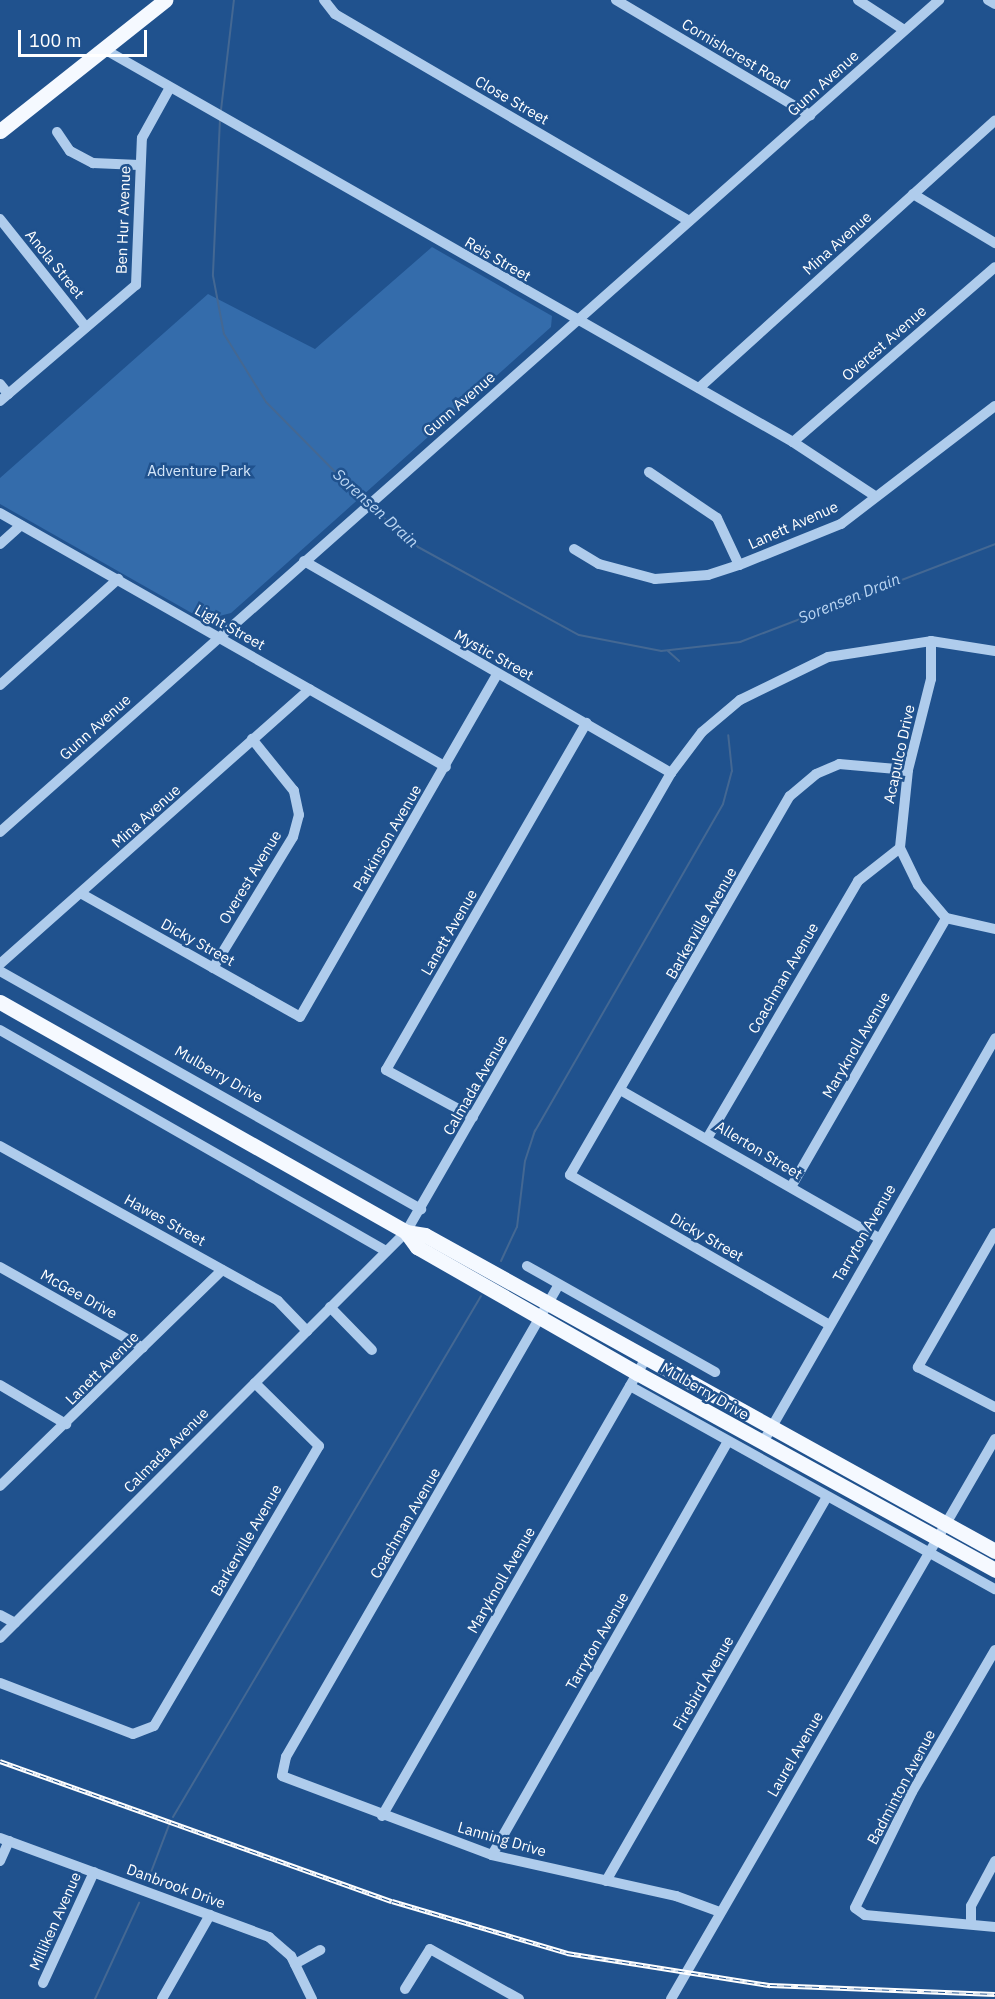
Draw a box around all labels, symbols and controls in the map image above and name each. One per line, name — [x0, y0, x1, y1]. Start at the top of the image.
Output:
street label: Cornishcrest Road — [679, 15, 793, 93]
scale bar — [21, 18, 150, 56]
text: 100 m — [29, 29, 81, 52]
street label: Gunn Avenue — [784, 46, 862, 120]
street label: Close Street — [472, 72, 552, 128]
street label: Ben Hur Avenue — [112, 166, 134, 274]
street label: Mina Avenue — [799, 208, 875, 278]
street label: Anola Street — [22, 226, 88, 302]
street label: Reis Street — [462, 233, 534, 285]
street label: Overest Avenue — [838, 301, 930, 385]
street label: Gunn Avenue — [419, 368, 499, 440]
park label: Adventure Park — [147, 462, 251, 480]
water label: Sorensen Drain — [329, 465, 423, 551]
street label: Lanett Avenue — [745, 497, 841, 553]
water label: Sorensen Drain — [795, 569, 903, 627]
street label: Light Street — [192, 600, 268, 654]
street label: Mystic Street — [451, 626, 537, 684]
street label: Gunn Avenue — [56, 690, 134, 764]
street label: Acapulco Drive — [880, 703, 918, 805]
street label: Mina Avenue — [108, 781, 184, 851]
street label: Parkinson Avenue — [349, 781, 425, 895]
street label: Overest Avenue — [215, 827, 285, 927]
street label: Barkerville Avenue — [662, 864, 740, 982]
street label: Lanett Avenue — [417, 886, 481, 978]
street label: Dicky Street — [158, 914, 238, 970]
street label: Coachman Avenue — [744, 919, 822, 1037]
street label: Maryknoll Avenue — [818, 989, 894, 1101]
street label: Calmada Avenue — [439, 1032, 511, 1138]
street label: Mulberry Drive — [172, 1042, 266, 1106]
street label: Allerton Street — [712, 1117, 806, 1183]
street label: Tarryton Avenue — [829, 1181, 899, 1285]
street label: Hawes Street — [121, 1190, 209, 1250]
street label: Dicky Street — [667, 1209, 747, 1265]
street label: McGee Drive — [37, 1266, 121, 1322]
street label: Lanett Avenue — [62, 1328, 142, 1408]
street label: Mulberry Drive — [658, 1359, 752, 1423]
street label: Calmada Avenue — [120, 1404, 212, 1496]
street label: Coachman Avenue — [366, 1464, 444, 1582]
street label: Barkerville Avenue — [207, 1481, 285, 1599]
street label: Maryknoll Avenue — [463, 1524, 539, 1636]
street label: Tarryton Avenue — [562, 1589, 632, 1693]
street label: Firebird Avenue — [669, 1633, 737, 1733]
street label: Laurel Avenue — [763, 1708, 827, 1800]
street label: Badminton Avenue — [863, 1726, 939, 1848]
street label: Lanning Drive — [456, 1818, 548, 1860]
street label: Danbrook Drive — [124, 1860, 228, 1912]
street label: Milliken Avenue — [25, 1869, 85, 1973]

